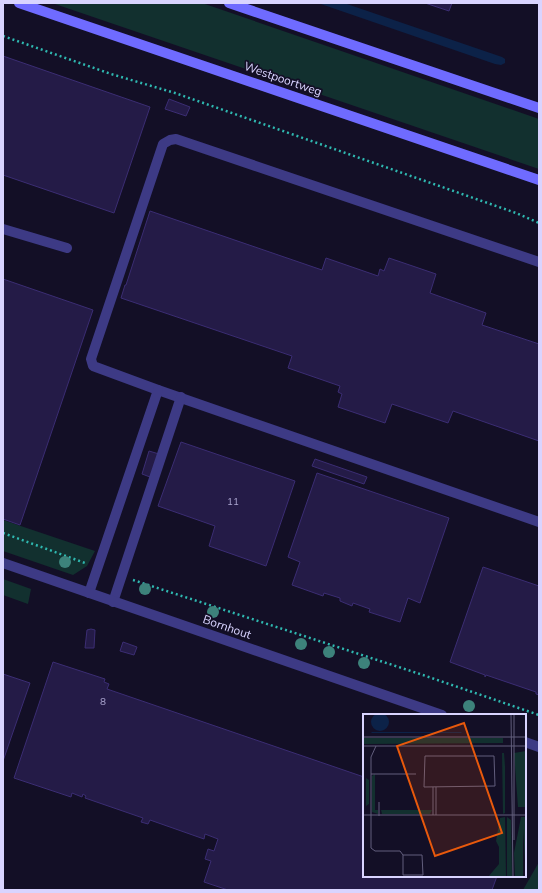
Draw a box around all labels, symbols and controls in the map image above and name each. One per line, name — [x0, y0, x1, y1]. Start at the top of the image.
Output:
street label: Westpoortweg — [242, 58, 324, 100]
house number: 11 — [227, 495, 239, 509]
street label: Bornhout — [201, 611, 254, 643]
house number: 8 — [100, 695, 106, 709]
inset map — [363, 714, 526, 877]

